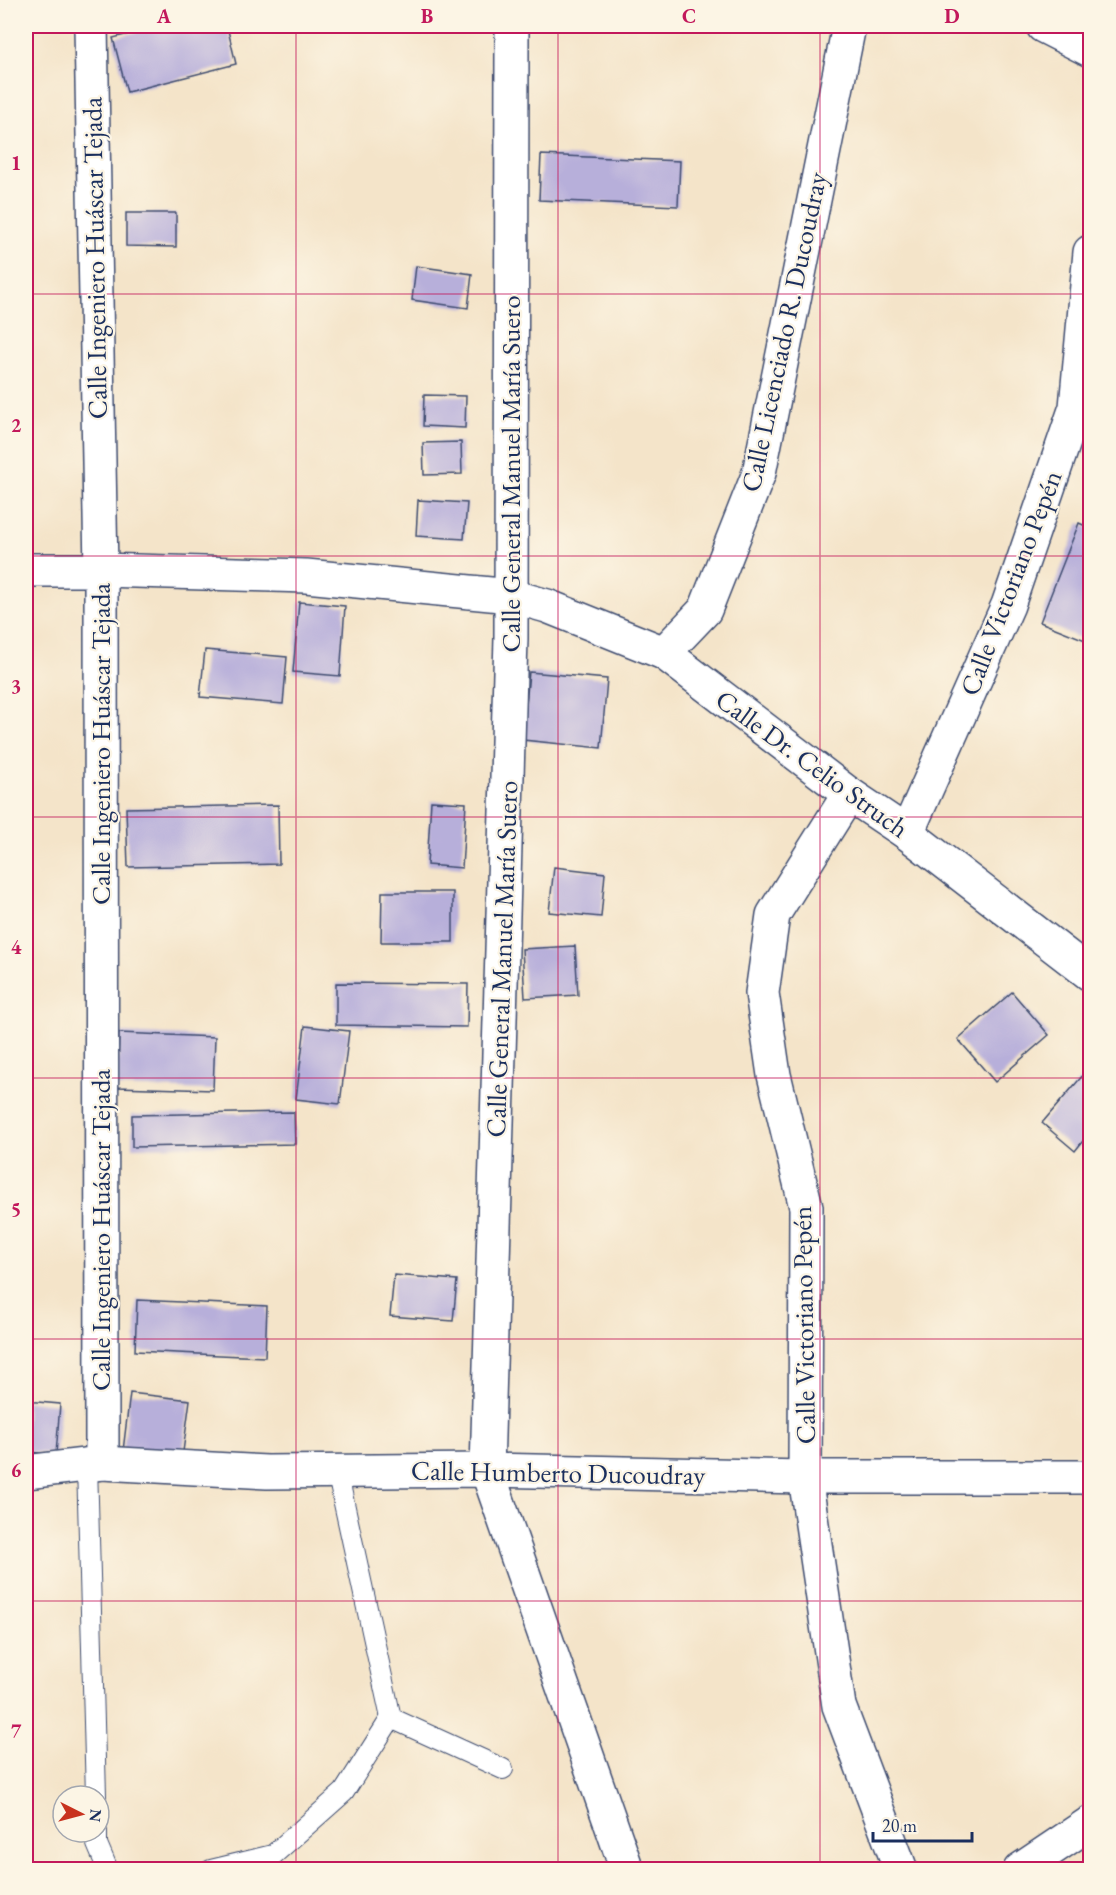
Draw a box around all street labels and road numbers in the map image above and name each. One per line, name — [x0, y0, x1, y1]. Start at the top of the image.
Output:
street label: Calle Ingeniero Huáscar Tejada — [74, 96, 115, 419]
street label: Calle Licenciado R. Ducoudray — [733, 169, 835, 495]
street label: Calle General Manuel María Suero — [493, 295, 528, 653]
street label: Calle Victoriano Pepén — [952, 465, 1070, 700]
street label: Calle Ingeniero Huáscar Tejada — [83, 583, 118, 905]
street label: Calle Dr. Celio Struch — [709, 682, 916, 846]
street label: Calle General Manuel María Suero — [478, 780, 525, 1138]
street label: Calle Ingeniero Huáscar Tejada — [83, 1069, 118, 1391]
street label: Calle Victoriano Pepén — [784, 1206, 823, 1444]
street label: Calle Humberto Ducoudray — [411, 1452, 706, 1493]

